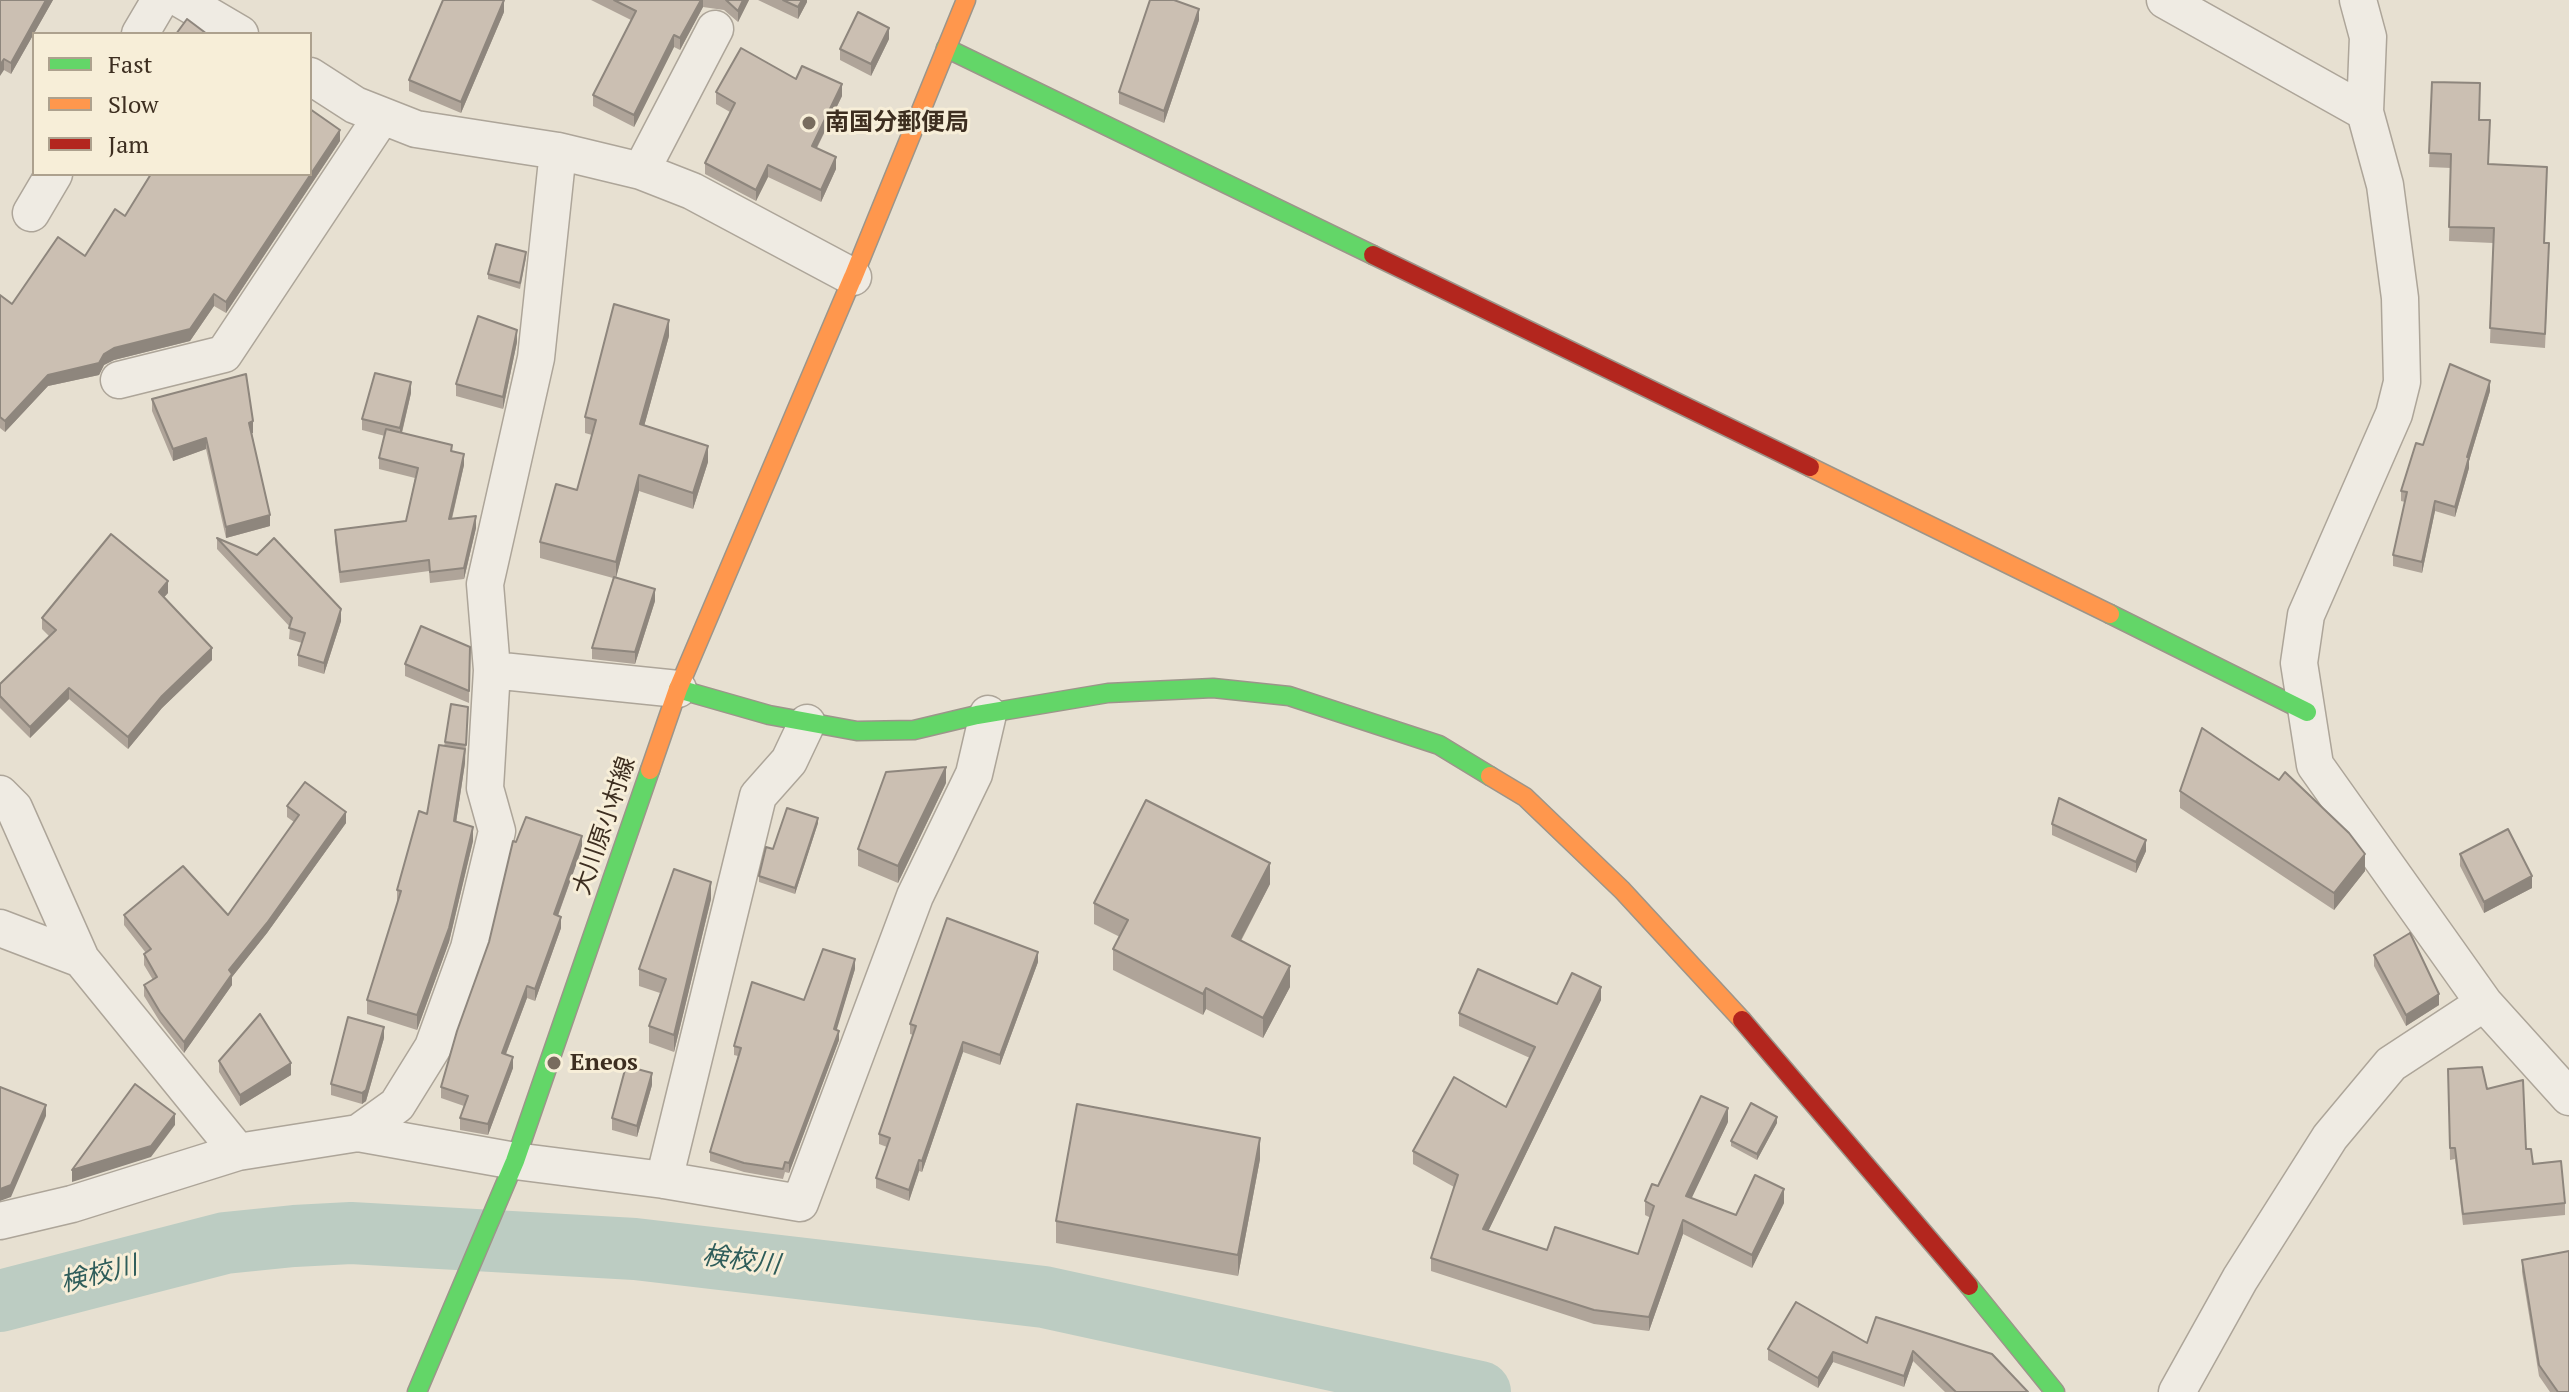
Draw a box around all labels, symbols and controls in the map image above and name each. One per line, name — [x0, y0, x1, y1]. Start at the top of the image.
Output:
legend — [32, 32, 312, 176]
text: Fast — [108, 48, 152, 80]
text: Slow — [108, 88, 159, 120]
place label: 南国分郵便局 — [825, 109, 969, 137]
marker: 南国分郵便局 — [800, 114, 818, 132]
text: Jam — [108, 128, 149, 160]
street label: 大川原小村線 — [568, 753, 642, 899]
place label: Eneos — [570, 1049, 638, 1077]
marker: Eneos — [545, 1054, 563, 1072]
water label: 検校川 — [700, 1241, 782, 1281]
water label: 検校川 — [57, 1250, 141, 1300]

